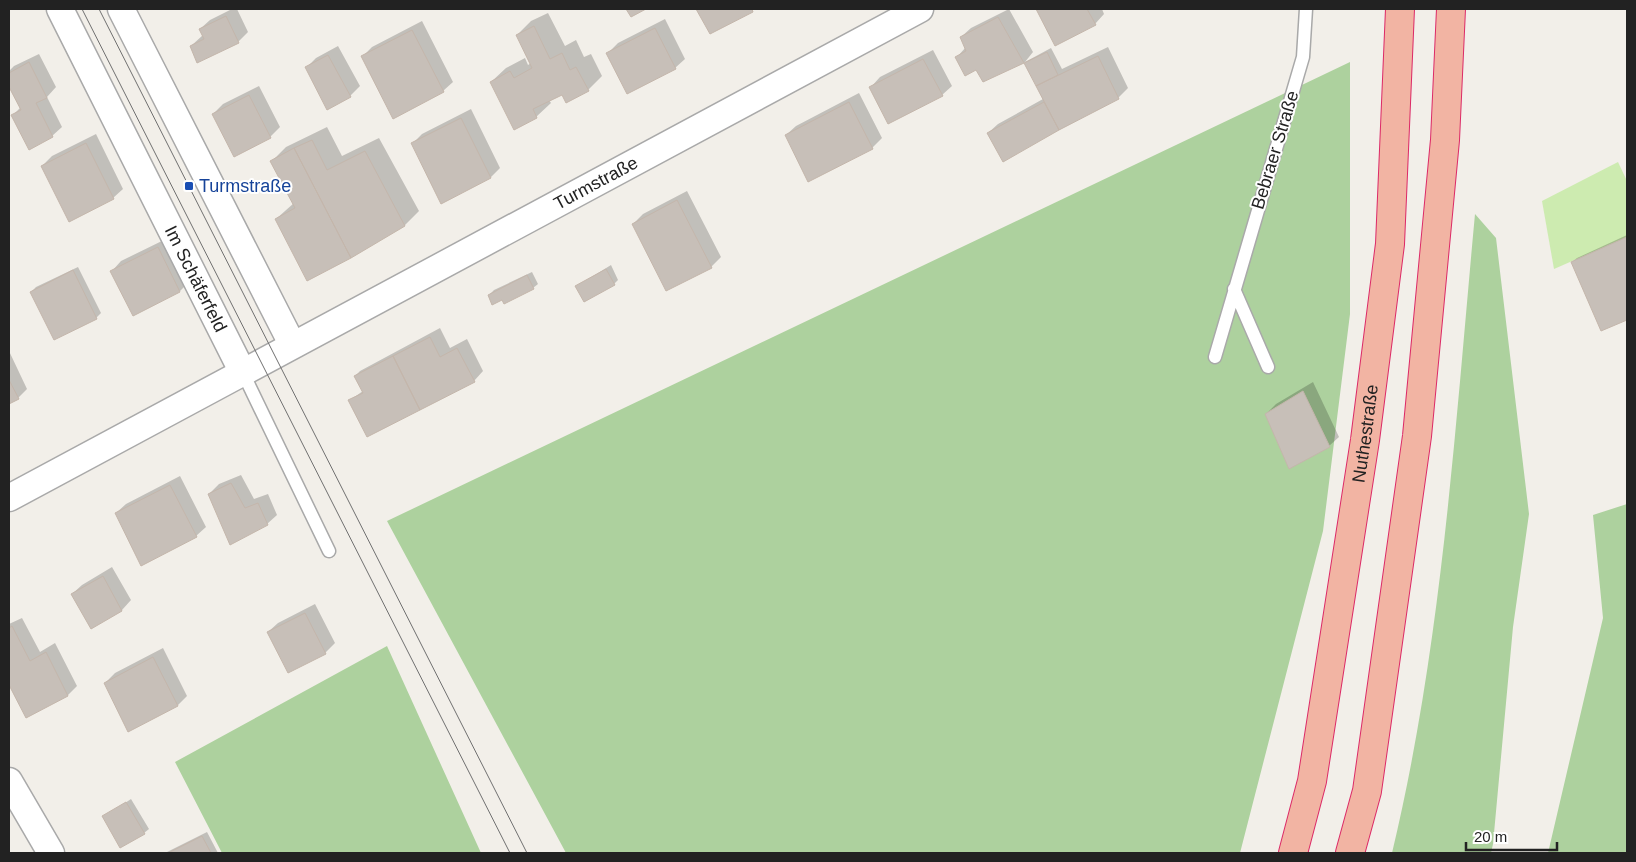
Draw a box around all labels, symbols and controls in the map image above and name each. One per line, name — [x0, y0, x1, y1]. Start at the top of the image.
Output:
street label: Bebraer Straße — [1247, 88, 1303, 212]
street label: Turmstraße — [550, 152, 641, 214]
place label: Turmstraße — [199, 176, 291, 196]
marker: Turmstraße — [183, 180, 195, 192]
street label: Im Schäferfeld — [161, 222, 231, 335]
street label: Nuthestraße — [1348, 383, 1382, 484]
scale bar — [1466, 820, 1557, 852]
text: 20 m — [1474, 828, 1507, 845]

